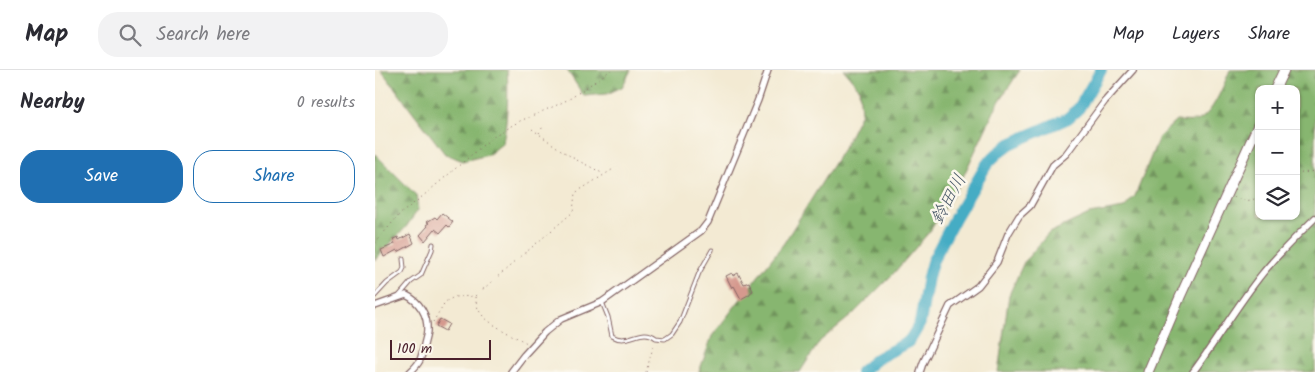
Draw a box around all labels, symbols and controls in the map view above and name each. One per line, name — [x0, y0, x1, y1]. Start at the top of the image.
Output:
search box — [98, 12, 448, 57]
text: Map — [25, 15, 68, 54]
text: Search here — [156, 20, 250, 50]
text: Map — [1113, 20, 1144, 49]
text: Layers — [1172, 20, 1220, 49]
text: Share — [1248, 20, 1290, 49]
icon: search — [116, 21, 144, 49]
map controls — [1255, 85, 1300, 220]
button: + — [1255, 85, 1300, 130]
text: Nearby — [20, 86, 85, 119]
text: 0 results — [297, 90, 355, 115]
button: − — [1255, 130, 1300, 175]
button: Save — [20, 150, 183, 203]
button: Share — [193, 150, 355, 203]
water label: 鈴田川 — [924, 169, 975, 230]
button: layers — [1255, 175, 1300, 220]
scale bar — [390, 337, 491, 360]
text: 100 m — [397, 338, 432, 360]

